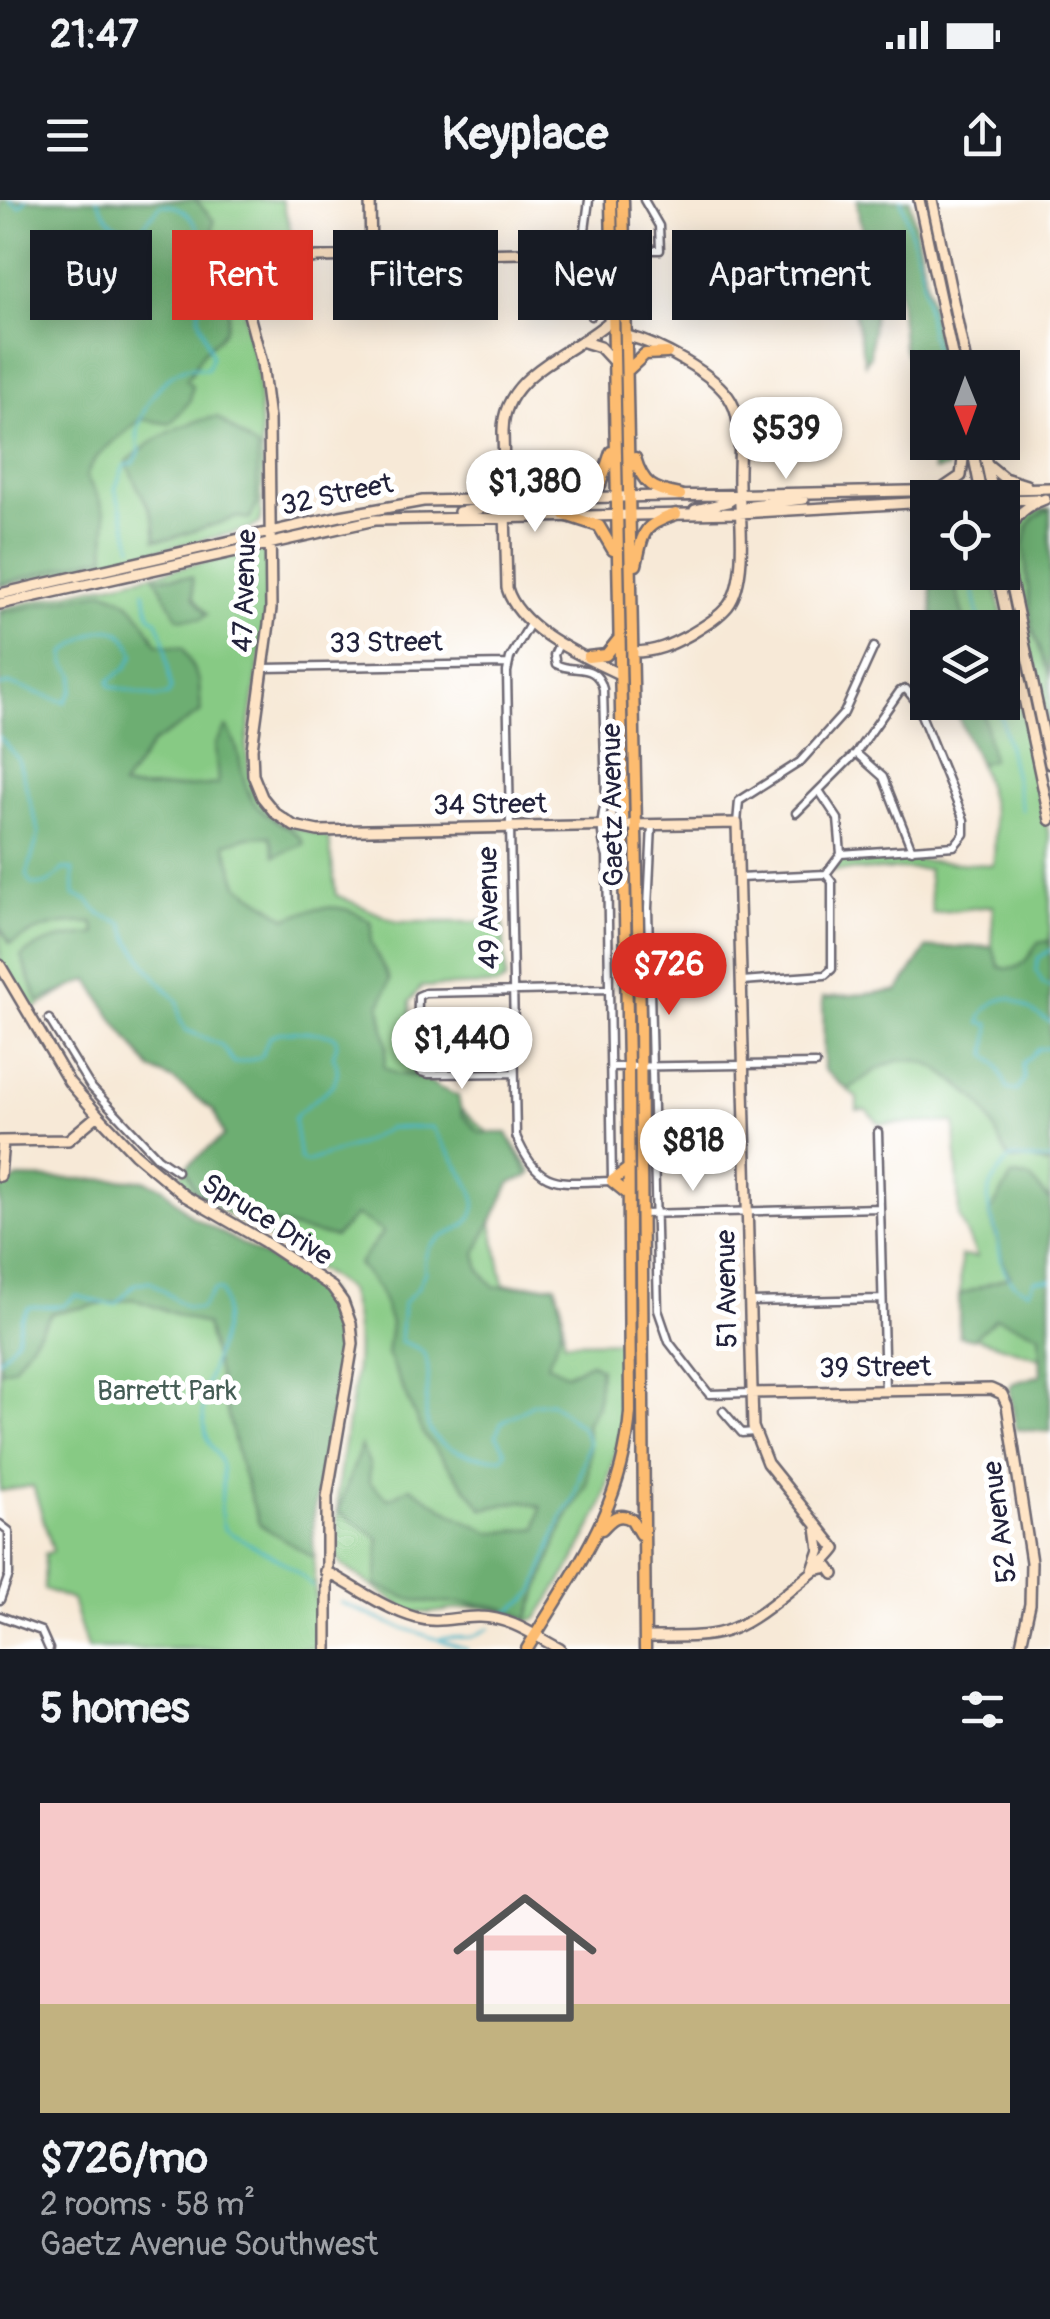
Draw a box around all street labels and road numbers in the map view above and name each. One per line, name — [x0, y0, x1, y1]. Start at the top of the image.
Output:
street label: 32 Street — [278, 466, 397, 524]
street label: 47 Avenue — [225, 529, 265, 653]
street label: 33 Street — [329, 625, 444, 661]
street label: Gaetz Avenue — [594, 723, 632, 887]
street label: 34 Street — [433, 786, 548, 823]
street label: 49 Avenue — [470, 846, 508, 970]
street label: Spruce Drive — [195, 1166, 339, 1274]
street label: 51 Avenue — [708, 1229, 746, 1348]
street label: 39 Street — [819, 1350, 932, 1386]
street label: 52 Avenue — [975, 1459, 1025, 1585]

